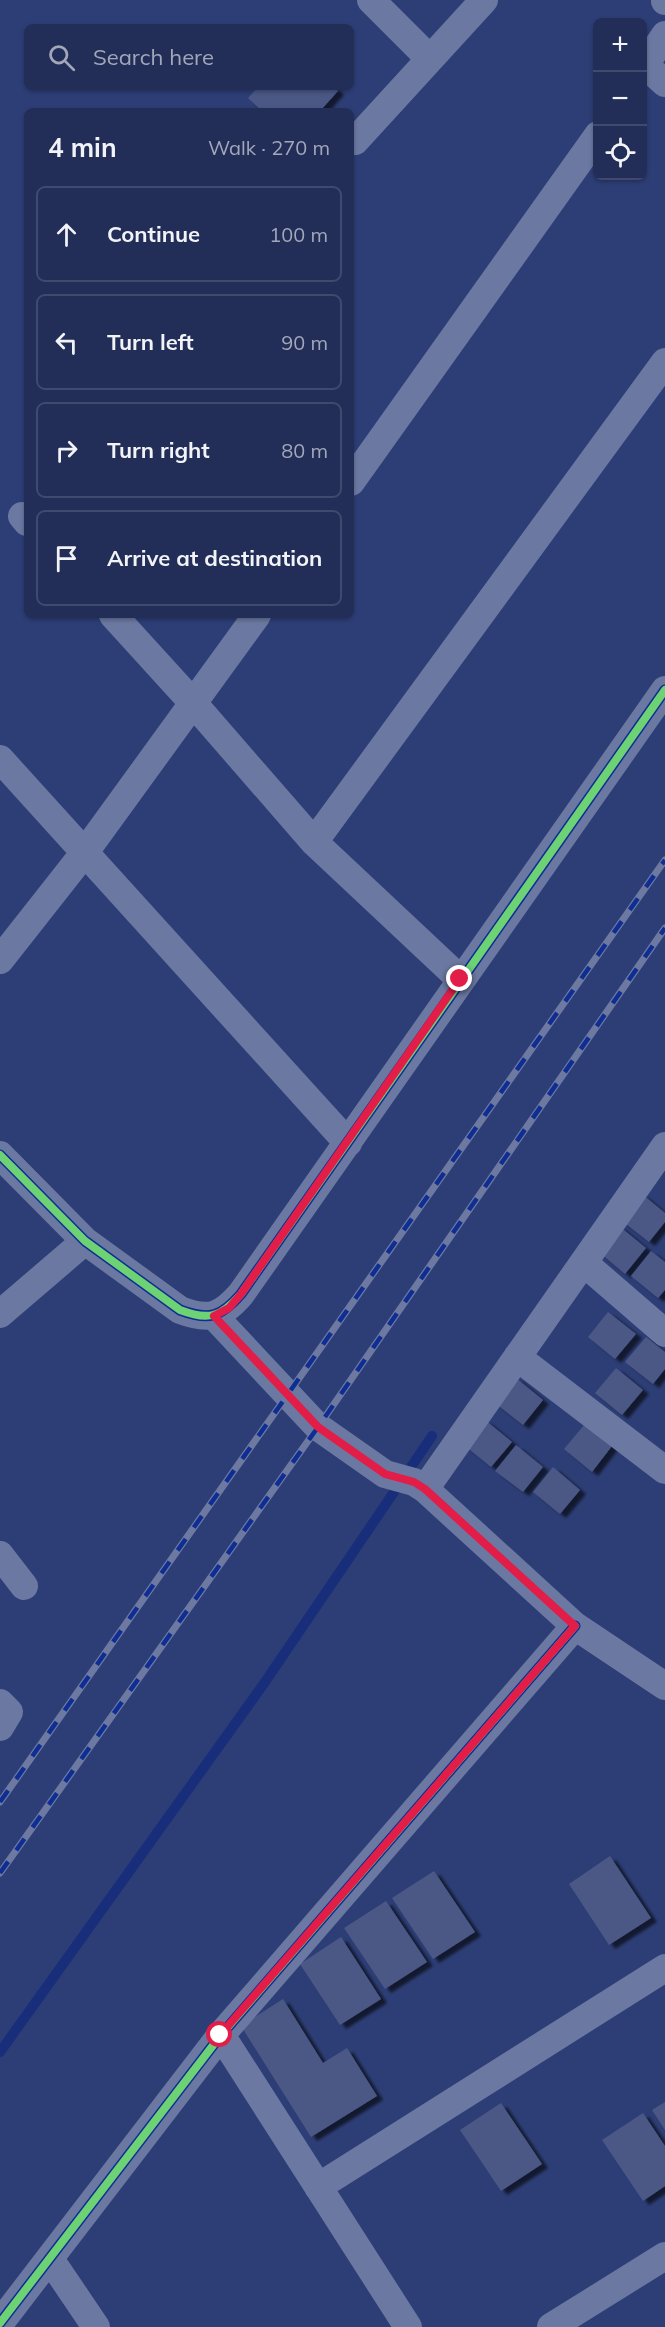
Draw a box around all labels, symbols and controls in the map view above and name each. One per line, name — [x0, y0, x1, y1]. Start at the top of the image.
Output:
map controls — [593, 18, 647, 180]
button: + — [593, 18, 647, 72]
search box — [24, 24, 354, 90]
icon: search — [45, 41, 78, 74]
text: Search here — [93, 43, 214, 71]
button: − — [593, 72, 647, 126]
button: locate — [593, 126, 647, 180]
text: 4 min — [48, 131, 117, 164]
text: Walk · 270 m — [208, 135, 330, 160]
icon: ahead — [50, 218, 83, 251]
text: Continue — [107, 220, 200, 248]
text: 100 m — [269, 222, 328, 247]
icon: left — [50, 326, 83, 359]
text: Turn left — [107, 328, 194, 356]
text: 90 m — [281, 330, 328, 355]
icon: right — [50, 434, 83, 467]
text: Turn right — [107, 436, 210, 464]
text: 80 m — [281, 438, 328, 463]
icon: arrive — [50, 542, 83, 575]
text: Arrive at destination — [107, 544, 322, 572]
route end — [446, 965, 472, 991]
route start — [206, 2021, 232, 2047]

